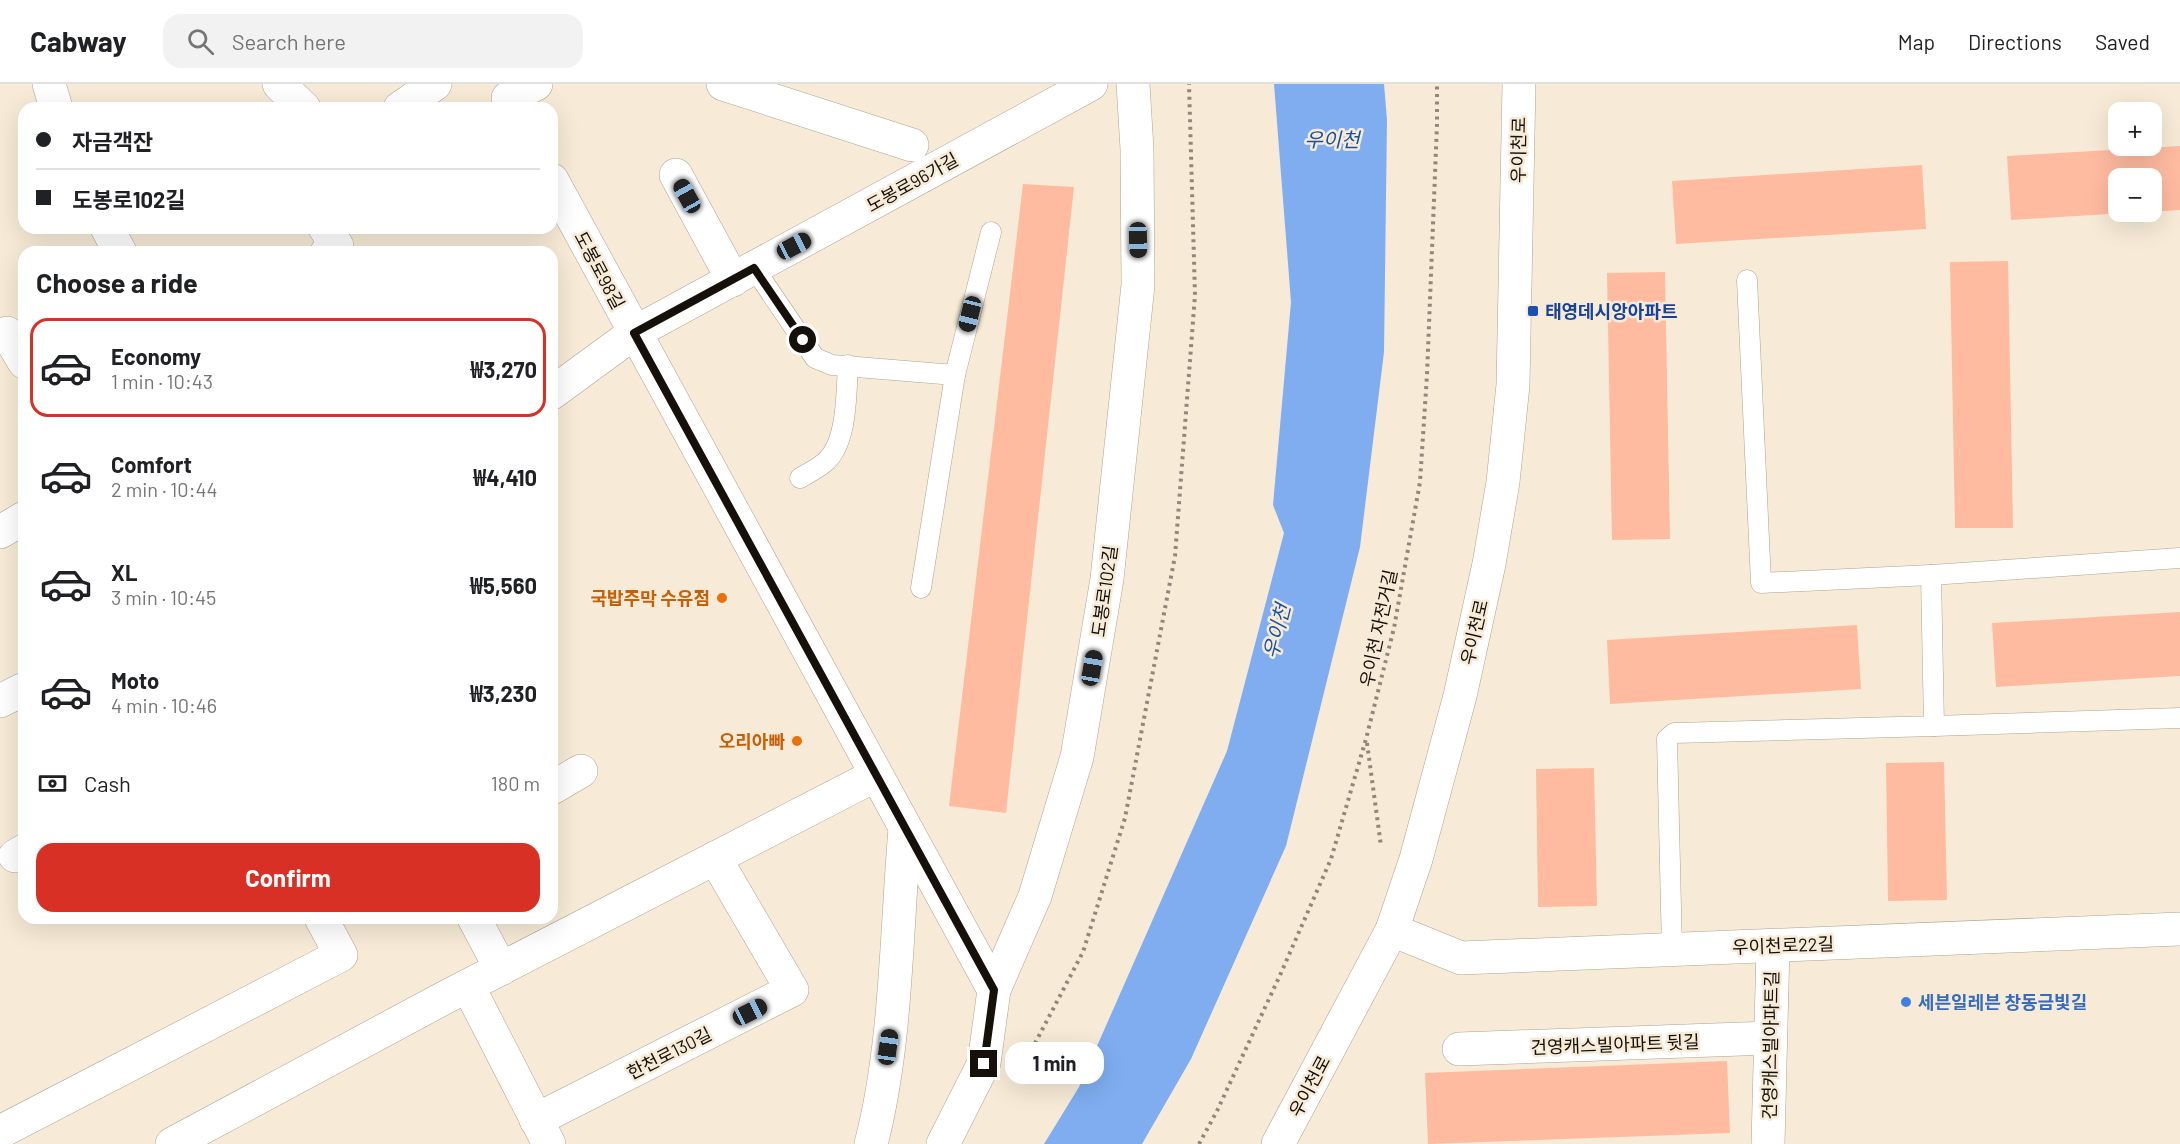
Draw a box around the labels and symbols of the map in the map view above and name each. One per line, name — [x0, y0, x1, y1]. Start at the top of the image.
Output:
street label: 우이천로 — [1506, 117, 1530, 183]
water label: 우이천 — [1304, 127, 1362, 151]
street label: 도봉로96가길 — [862, 148, 962, 216]
car — [670, 176, 704, 216]
car — [1129, 222, 1147, 258]
street label: 도봉로98길 — [570, 227, 630, 313]
car — [774, 230, 814, 262]
car — [957, 294, 983, 334]
place label: 태영데시앙아파트 — [1545, 300, 1677, 322]
marker: 태영데시앙아파트 — [1526, 304, 1540, 318]
route start — [789, 326, 816, 353]
street label: 도봉로102길 — [1087, 544, 1121, 638]
street label: 우이천 자전거길 — [1355, 567, 1401, 689]
place label: 국밥주막 수유점 — [590, 587, 710, 609]
marker: 국밥주막 수유점 — [715, 591, 729, 605]
street label: 우이천로 — [1456, 597, 1492, 667]
water label: 우이천 — [1258, 599, 1295, 661]
car — [1080, 649, 1104, 687]
place label: 오리아빠 — [719, 730, 785, 752]
marker: 오리아빠 — [790, 734, 804, 748]
street label: 우이천로22길 — [1732, 932, 1834, 958]
street label: 건영캐스빌아파트길 — [1758, 970, 1782, 1120]
place label: 세븐일레븐 창동금빛길 — [1918, 991, 2087, 1013]
marker: 세븐일레븐 창동금빛길 — [1899, 995, 1913, 1009]
car — [730, 996, 770, 1028]
street label: 한천로130길 — [623, 1022, 715, 1084]
car — [877, 1028, 899, 1066]
street label: 건영캐스빌아파트 뒷길 — [1530, 1030, 1700, 1058]
callout: 1 min — [1005, 1043, 1104, 1085]
route end — [970, 1050, 997, 1077]
street label: 우이천로 — [1284, 1052, 1334, 1120]

